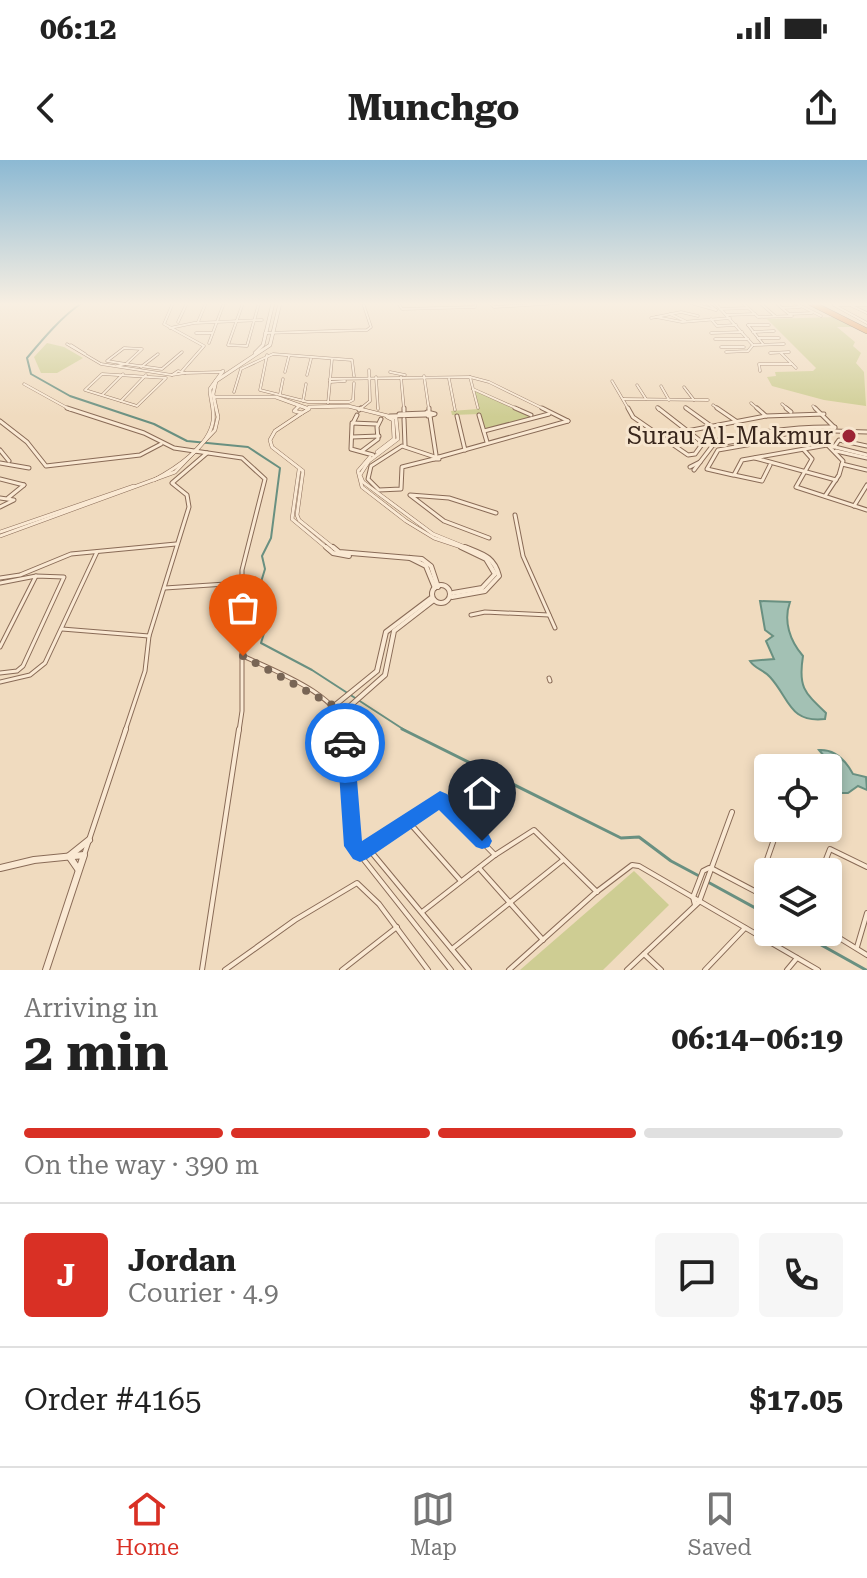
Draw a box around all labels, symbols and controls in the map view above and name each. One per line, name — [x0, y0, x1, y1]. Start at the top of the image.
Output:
text: 06:12 — [40, 11, 117, 46]
icon: back — [24, 86, 68, 130]
icon: share — [799, 86, 843, 130]
text: Munchgo — [348, 87, 519, 129]
place label: Surau Al-Makmur — [627, 422, 833, 450]
marker: Surau Al-Makmur — [840, 427, 858, 445]
pin — [209, 574, 277, 656]
icon: bag — [221, 586, 265, 630]
courier — [305, 703, 385, 783]
icon: car — [323, 721, 367, 765]
map controls — [754, 754, 842, 946]
button: locate — [754, 754, 842, 842]
pin — [448, 759, 516, 841]
icon: home — [460, 771, 504, 815]
button: layers — [754, 858, 842, 946]
text: Arriving in — [24, 993, 158, 1023]
text: 06:14–06:19 — [671, 1021, 843, 1056]
text: 2 min — [24, 1022, 169, 1083]
text: On the way · 390 m — [24, 1150, 259, 1180]
button: chat — [655, 1233, 739, 1317]
button: phone — [759, 1233, 843, 1317]
text: Jordan — [128, 1243, 236, 1278]
text: J — [57, 1258, 75, 1293]
text: Courier · 4.9 — [128, 1278, 278, 1308]
text: Order #4165 — [24, 1382, 202, 1417]
text: $17.05 — [750, 1382, 843, 1417]
tab: Home — [115, 1487, 179, 1560]
tab: Map — [410, 1487, 457, 1560]
tab: Saved — [688, 1487, 752, 1560]

